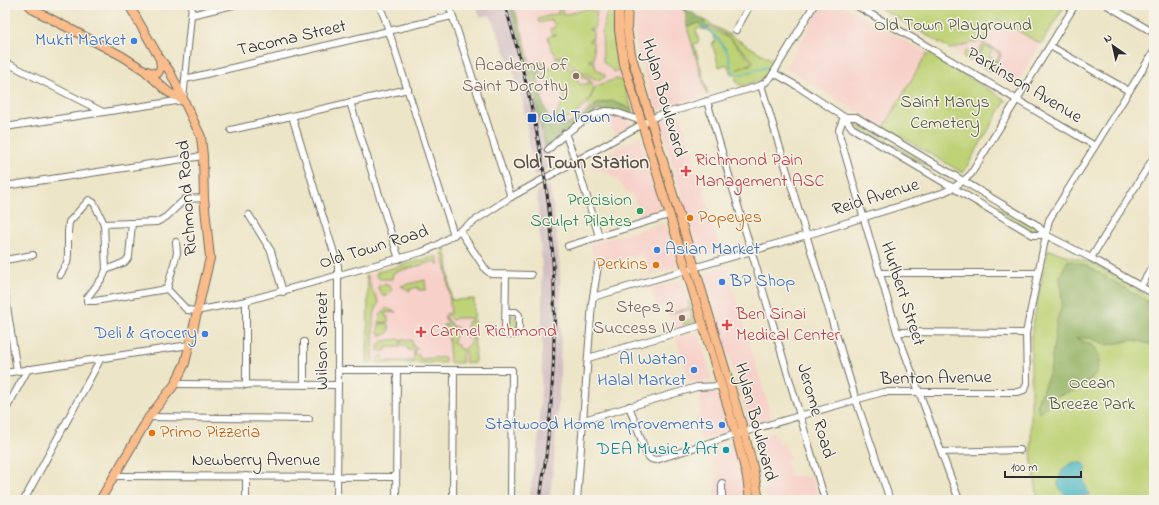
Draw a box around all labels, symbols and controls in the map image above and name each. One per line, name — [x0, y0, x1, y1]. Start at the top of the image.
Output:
park label: Old Town Playground — [874, 13, 1032, 40]
street label: Tacoma Street — [235, 14, 349, 64]
north arrow — [1093, 26, 1133, 66]
place label: Mukti Market — [35, 28, 126, 54]
text: N — [1100, 30, 1116, 47]
marker: Mukti Market — [129, 36, 139, 46]
street label: Hylan Boulevard — [634, 36, 692, 160]
street label: Parkinson Avenue — [961, 41, 1087, 131]
place label: Academy of Saint Dorothy — [462, 53, 569, 100]
marker: Academy of Saint Dorothy — [571, 71, 581, 81]
park label: Saint Marys Cemetery — [900, 90, 990, 137]
place label: Old Town — [541, 105, 610, 131]
marker: Old Town — [526, 112, 538, 124]
street label: Richmond Road — [171, 139, 205, 257]
place label: Richmond Pain Management ASC — [695, 148, 825, 196]
district label: Old Town Station — [513, 150, 649, 177]
marker: Richmond Pain Management ASC — [680, 165, 692, 177]
street label: Reid Avenue — [829, 172, 924, 224]
place label: Precision Sculpt Pilates — [530, 188, 632, 235]
place label: Popeyes — [698, 205, 762, 231]
marker: Precision Sculpt Pilates — [635, 206, 645, 216]
marker: Popeyes — [685, 213, 695, 223]
street label: Old Town Road — [316, 219, 432, 277]
place label: Asian Market — [665, 237, 760, 263]
street label: Hurlbert Street — [873, 238, 931, 350]
marker: Asian Market — [652, 245, 662, 255]
place label: Perkins — [596, 252, 648, 278]
marker: Perkins — [651, 260, 661, 270]
place label: BP Shop — [729, 269, 795, 295]
marker: BP Shop — [717, 277, 727, 287]
street label: Wilson Street — [310, 292, 336, 390]
place label: Steps 2 Success IV — [593, 295, 675, 342]
place label: Ben Sinai Medical Center — [735, 302, 841, 349]
marker: Steps 2 Success IV — [677, 313, 687, 323]
place label: Carmel Richmond — [430, 319, 557, 345]
marker: Ben Sinai Medical Center — [721, 319, 733, 331]
place label: Deli & Grocery — [93, 321, 197, 347]
marker: Carmel Richmond — [415, 326, 427, 338]
marker: Deli & Grocery — [200, 329, 210, 339]
place label: Al Watan Halal Market — [597, 347, 686, 394]
street label: Hylan Boulevard — [727, 360, 783, 484]
street label: Jerome Road — [789, 361, 841, 461]
marker: Al Watan Halal Market — [689, 365, 699, 375]
street label: Benton Avenue — [879, 365, 993, 393]
park label: Ocean Breeze Park — [1048, 371, 1135, 418]
place label: Statwood Home Improvements — [485, 412, 714, 438]
place label: Primo Pizzeria — [160, 420, 260, 446]
marker: Statwood Home Improvements — [717, 420, 727, 430]
marker: Primo Pizzeria — [147, 428, 157, 438]
place label: DEA Music & Art — [596, 437, 718, 463]
marker: DEA Music & Art — [721, 445, 731, 455]
street label: Newberry Avenue — [192, 448, 321, 474]
scale bar — [1005, 453, 1081, 479]
text: 100 m — [1011, 459, 1038, 477]

